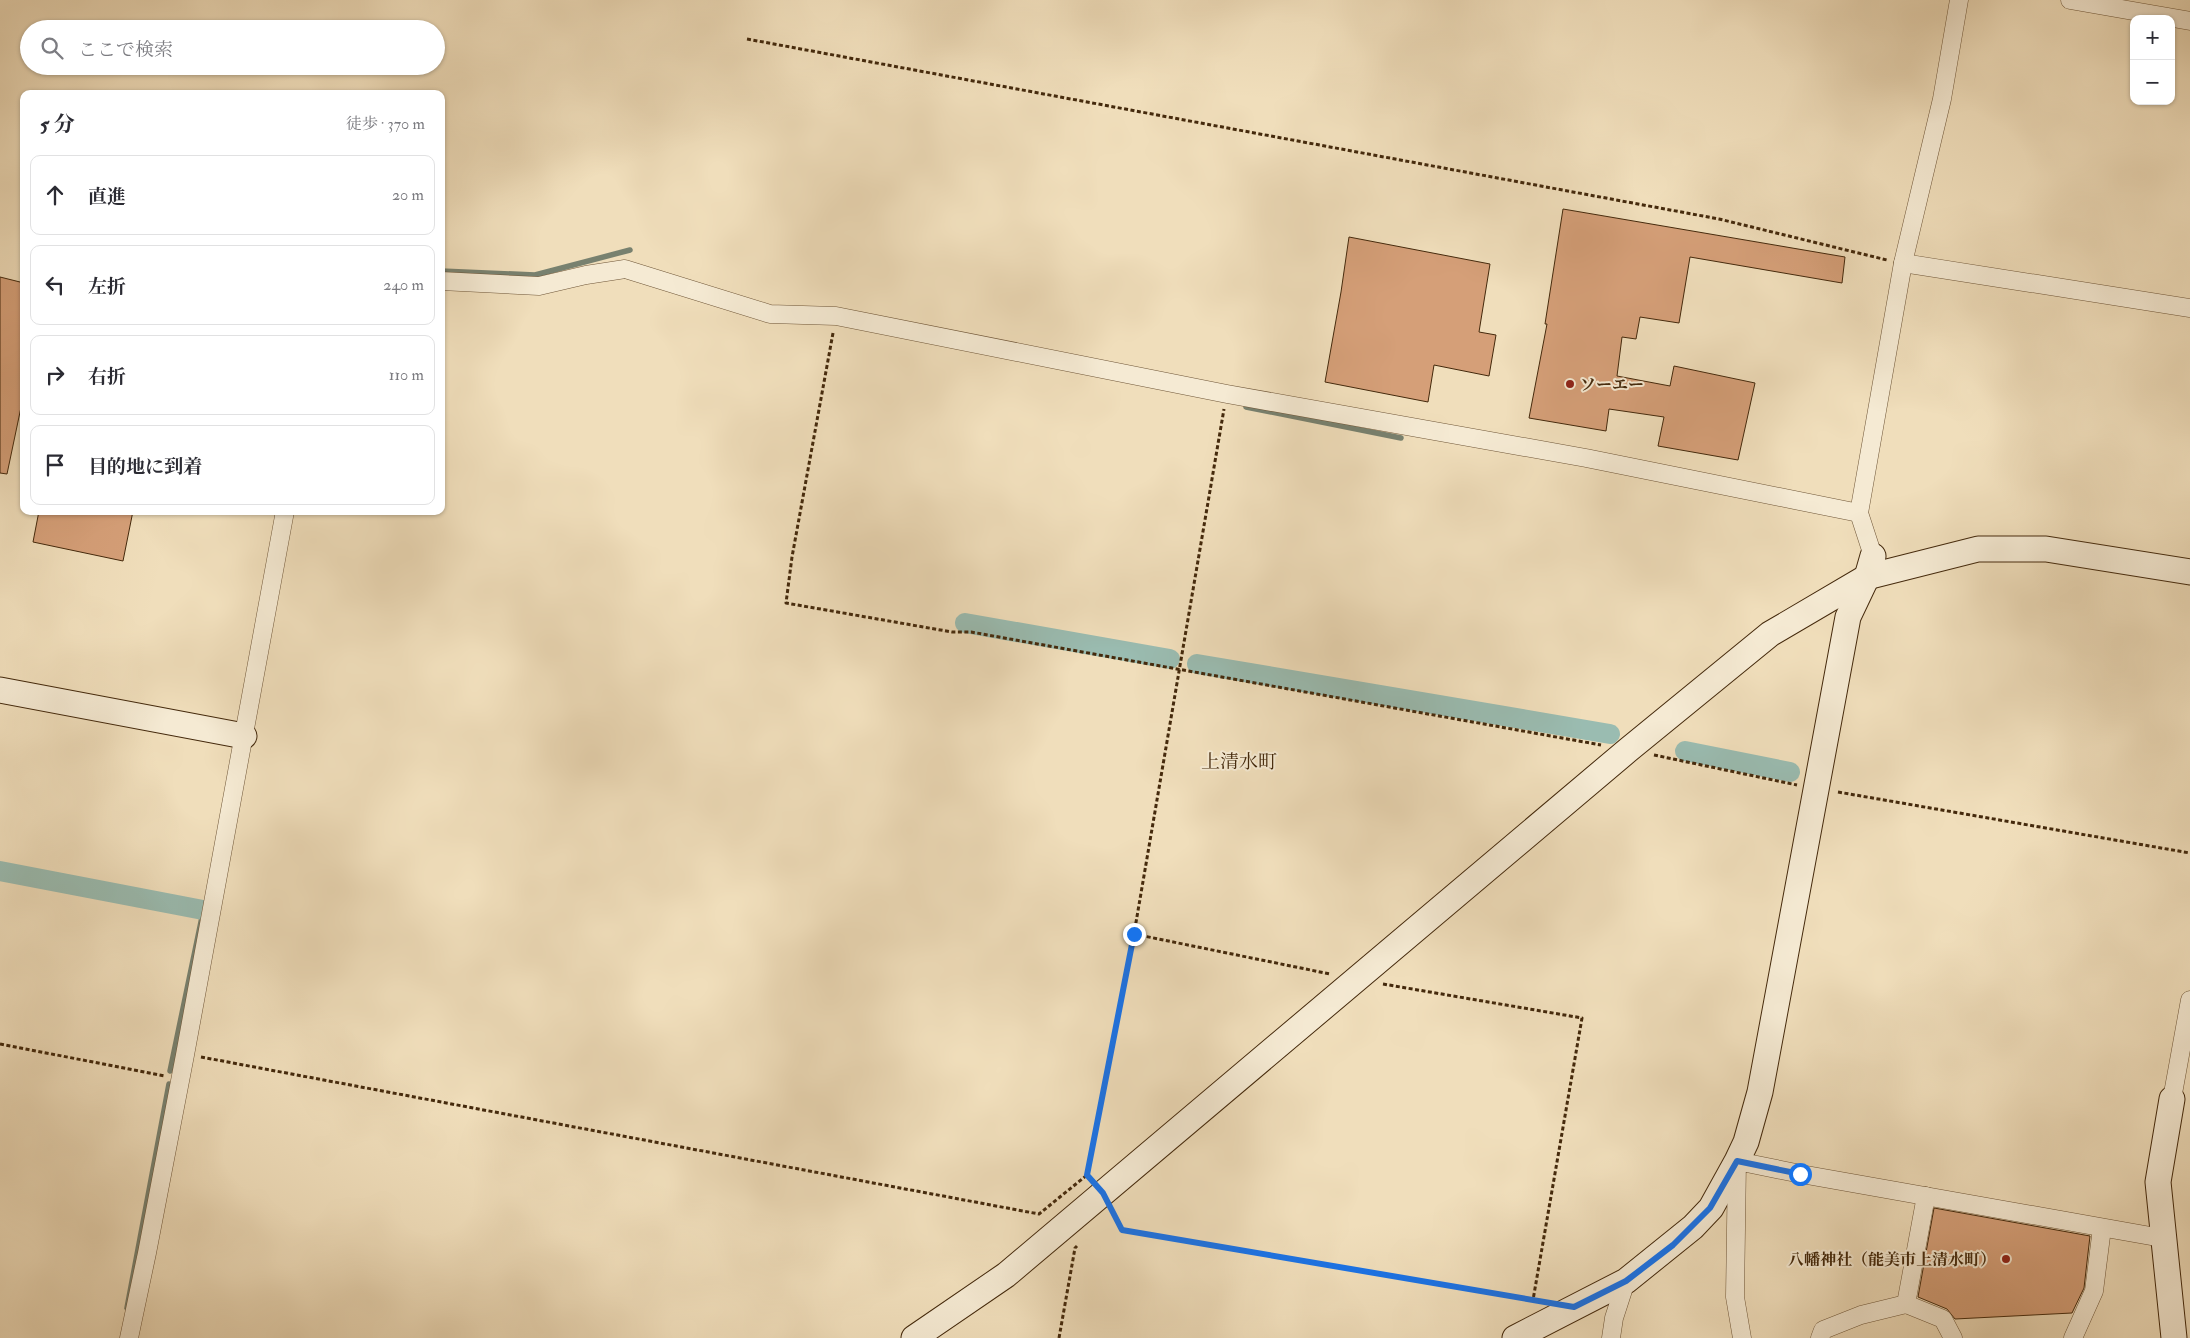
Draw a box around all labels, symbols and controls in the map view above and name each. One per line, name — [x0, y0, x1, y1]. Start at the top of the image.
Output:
map controls — [2130, 15, 2175, 105]
button: + — [2130, 15, 2175, 60]
search box — [20, 20, 445, 75]
icon: search — [38, 34, 66, 62]
text: ここで検索 — [78, 38, 173, 62]
button: − — [2130, 60, 2175, 105]
text: 5 分 — [40, 111, 75, 138]
text: 徒歩 · 370 m — [346, 114, 425, 134]
icon: ahead — [41, 181, 69, 209]
text: 直進 — [88, 185, 126, 209]
text: 20 m — [392, 185, 424, 205]
icon: left — [41, 271, 69, 299]
text: 左折 — [88, 275, 126, 299]
text: 240 m — [383, 275, 424, 295]
icon: right — [41, 361, 69, 389]
text: 右折 — [88, 365, 126, 389]
text: 110 m — [389, 365, 424, 385]
place label: ソーエー — [1580, 375, 1644, 395]
marker: ソーエー — [1564, 378, 1576, 390]
icon: arrive — [41, 451, 69, 479]
text: 目的地に到着 — [88, 455, 202, 479]
district label: 上清水町 — [1201, 750, 1277, 774]
route end — [1123, 923, 1146, 946]
route start — [1789, 1163, 1812, 1186]
place label: 八幡神社（能美市上清水町） — [1788, 1250, 1996, 1270]
marker: 八幡神社（能美市上清水町） — [2000, 1253, 2012, 1265]

